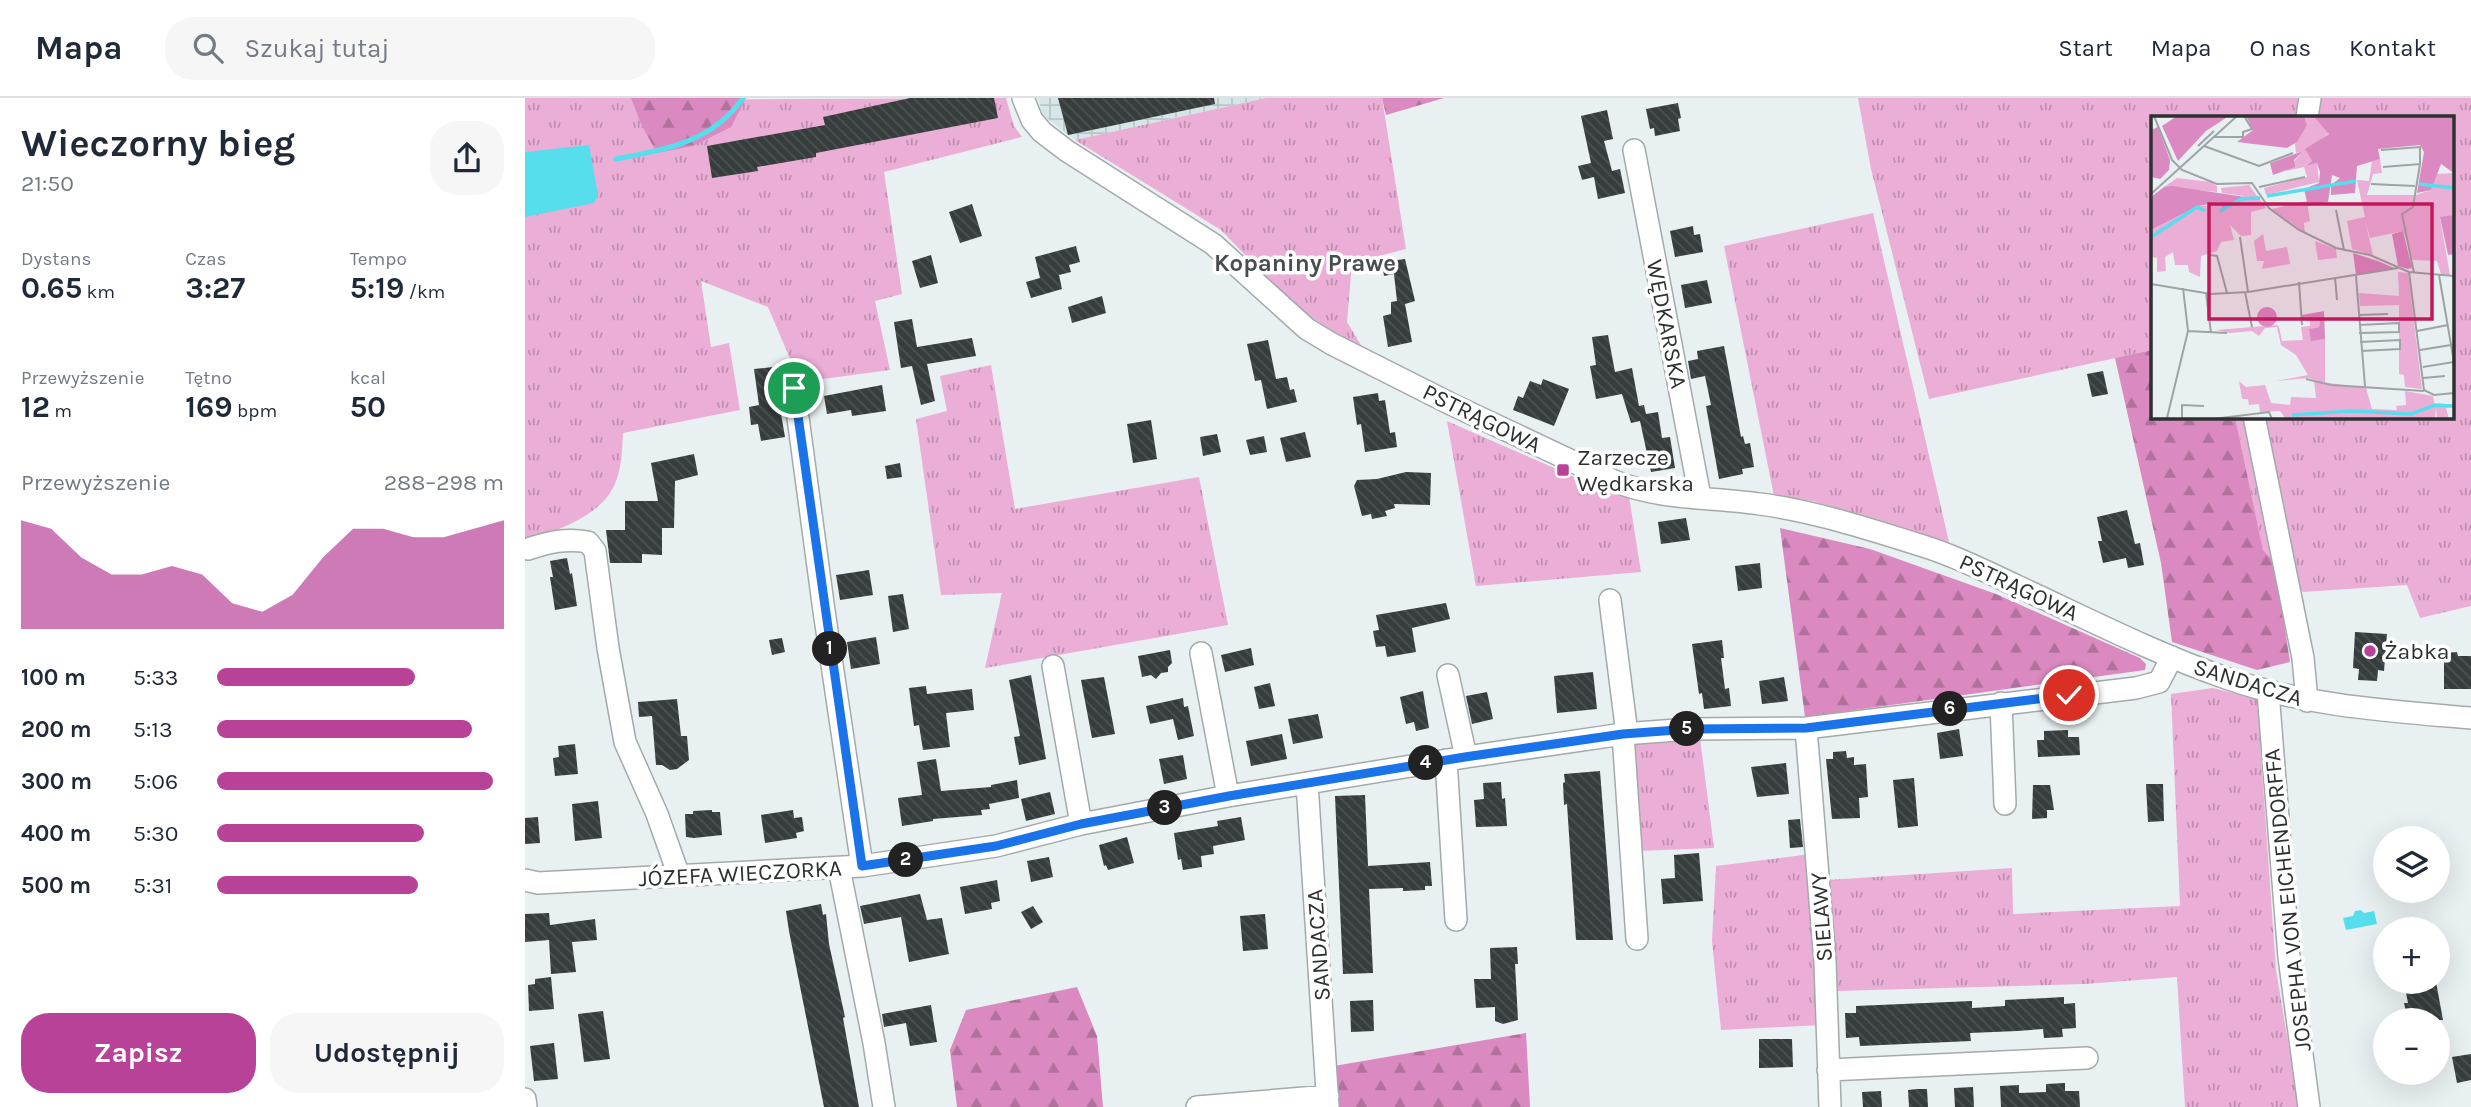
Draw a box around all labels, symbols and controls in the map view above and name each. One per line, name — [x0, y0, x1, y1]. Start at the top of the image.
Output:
search box — [165, 17, 655, 80]
text: Mapa — [35, 29, 123, 67]
icon: search — [189, 29, 227, 67]
text: Szukaj tutaj — [245, 33, 389, 64]
text: Start — [2058, 34, 2113, 62]
text: Mapa — [2151, 34, 2212, 62]
text: O nas — [2250, 34, 2311, 62]
text: Kontakt — [2349, 34, 2436, 62]
inset map — [2151, 116, 2453, 418]
text: Wieczorny bieg — [21, 121, 295, 166]
button: share — [430, 121, 504, 195]
text: 21:50 — [21, 170, 74, 197]
text: Dystans — [21, 248, 91, 270]
text: Czas — [185, 248, 226, 270]
text: Tempo — [350, 248, 407, 270]
district label: Kopaniny Prawe — [1214, 249, 1396, 277]
street label: WĘDKARSKA — [1641, 257, 1692, 391]
text: 0.65 — [21, 270, 82, 306]
text: 3:27 — [185, 270, 245, 306]
text: 5:19 — [350, 270, 404, 306]
text: km — [82, 281, 115, 303]
text: /km — [404, 281, 445, 303]
pin — [764, 358, 824, 418]
text: Przewyższenie — [21, 367, 144, 389]
text: Tętno — [185, 367, 232, 389]
text: kcal — [350, 367, 386, 389]
icon: arrive — [775, 369, 813, 407]
street label: PSTRĄGOWA — [1418, 378, 1545, 459]
text: 12 — [21, 389, 50, 425]
text: 169 — [185, 389, 233, 425]
text: 50 — [350, 389, 386, 425]
text: m — [50, 400, 72, 422]
text: bpm — [233, 400, 277, 422]
place label: Zarzecze Wędkarska — [1577, 444, 1694, 497]
marker: Zarzecze Wędkarska — [1555, 462, 1571, 478]
text: Przewyższenie — [21, 469, 170, 496]
text: 288–298 m — [384, 469, 504, 496]
street label: PSTRĄGOWA — [1955, 548, 2083, 627]
pin: 1 — [813, 632, 847, 666]
text: 1 — [826, 637, 833, 659]
place label: Żabka — [2384, 638, 2450, 665]
marker: Żabka — [2362, 643, 2378, 659]
street label: SANDACZA — [2190, 653, 2305, 712]
text: 100 m — [21, 664, 86, 691]
text: 5:33 — [133, 664, 178, 691]
pin — [2039, 665, 2099, 725]
icon: check — [2050, 676, 2088, 714]
pin: 6 — [1933, 692, 1967, 726]
text: 6 — [1944, 697, 1955, 719]
pin: 5 — [1669, 712, 1705, 746]
text: 200 m — [21, 716, 92, 743]
text: 5:13 — [133, 716, 172, 743]
text: 5 — [1681, 717, 1692, 739]
pin: 4 — [1409, 746, 1443, 780]
street label: JOSEPHA VON EICHENDORFFA — [2258, 747, 2317, 1053]
text: 4 — [1420, 751, 1431, 773]
text: 300 m — [21, 768, 92, 795]
text: 5:06 — [133, 768, 178, 795]
pin: 3 — [1147, 790, 1183, 826]
text: 3 — [1159, 796, 1170, 818]
text: 400 m — [21, 820, 91, 847]
text: 5:30 — [133, 820, 179, 847]
map controls — [2373, 826, 2450, 1085]
button: layers — [2373, 826, 2450, 903]
pin: 2 — [889, 842, 923, 878]
text: 2 — [900, 848, 911, 870]
street label: JÓZEFA WIECZORKA — [638, 855, 843, 892]
street label: SIELAWY — [1805, 871, 1838, 963]
text: 500 m — [21, 872, 91, 899]
text: 5:31 — [133, 872, 172, 899]
street label: SANDACZA — [1301, 888, 1336, 1002]
button: + — [2373, 917, 2450, 994]
button: − — [2373, 1008, 2450, 1085]
button: Zapisz — [21, 1013, 256, 1093]
button: Udostępnij — [270, 1013, 504, 1093]

